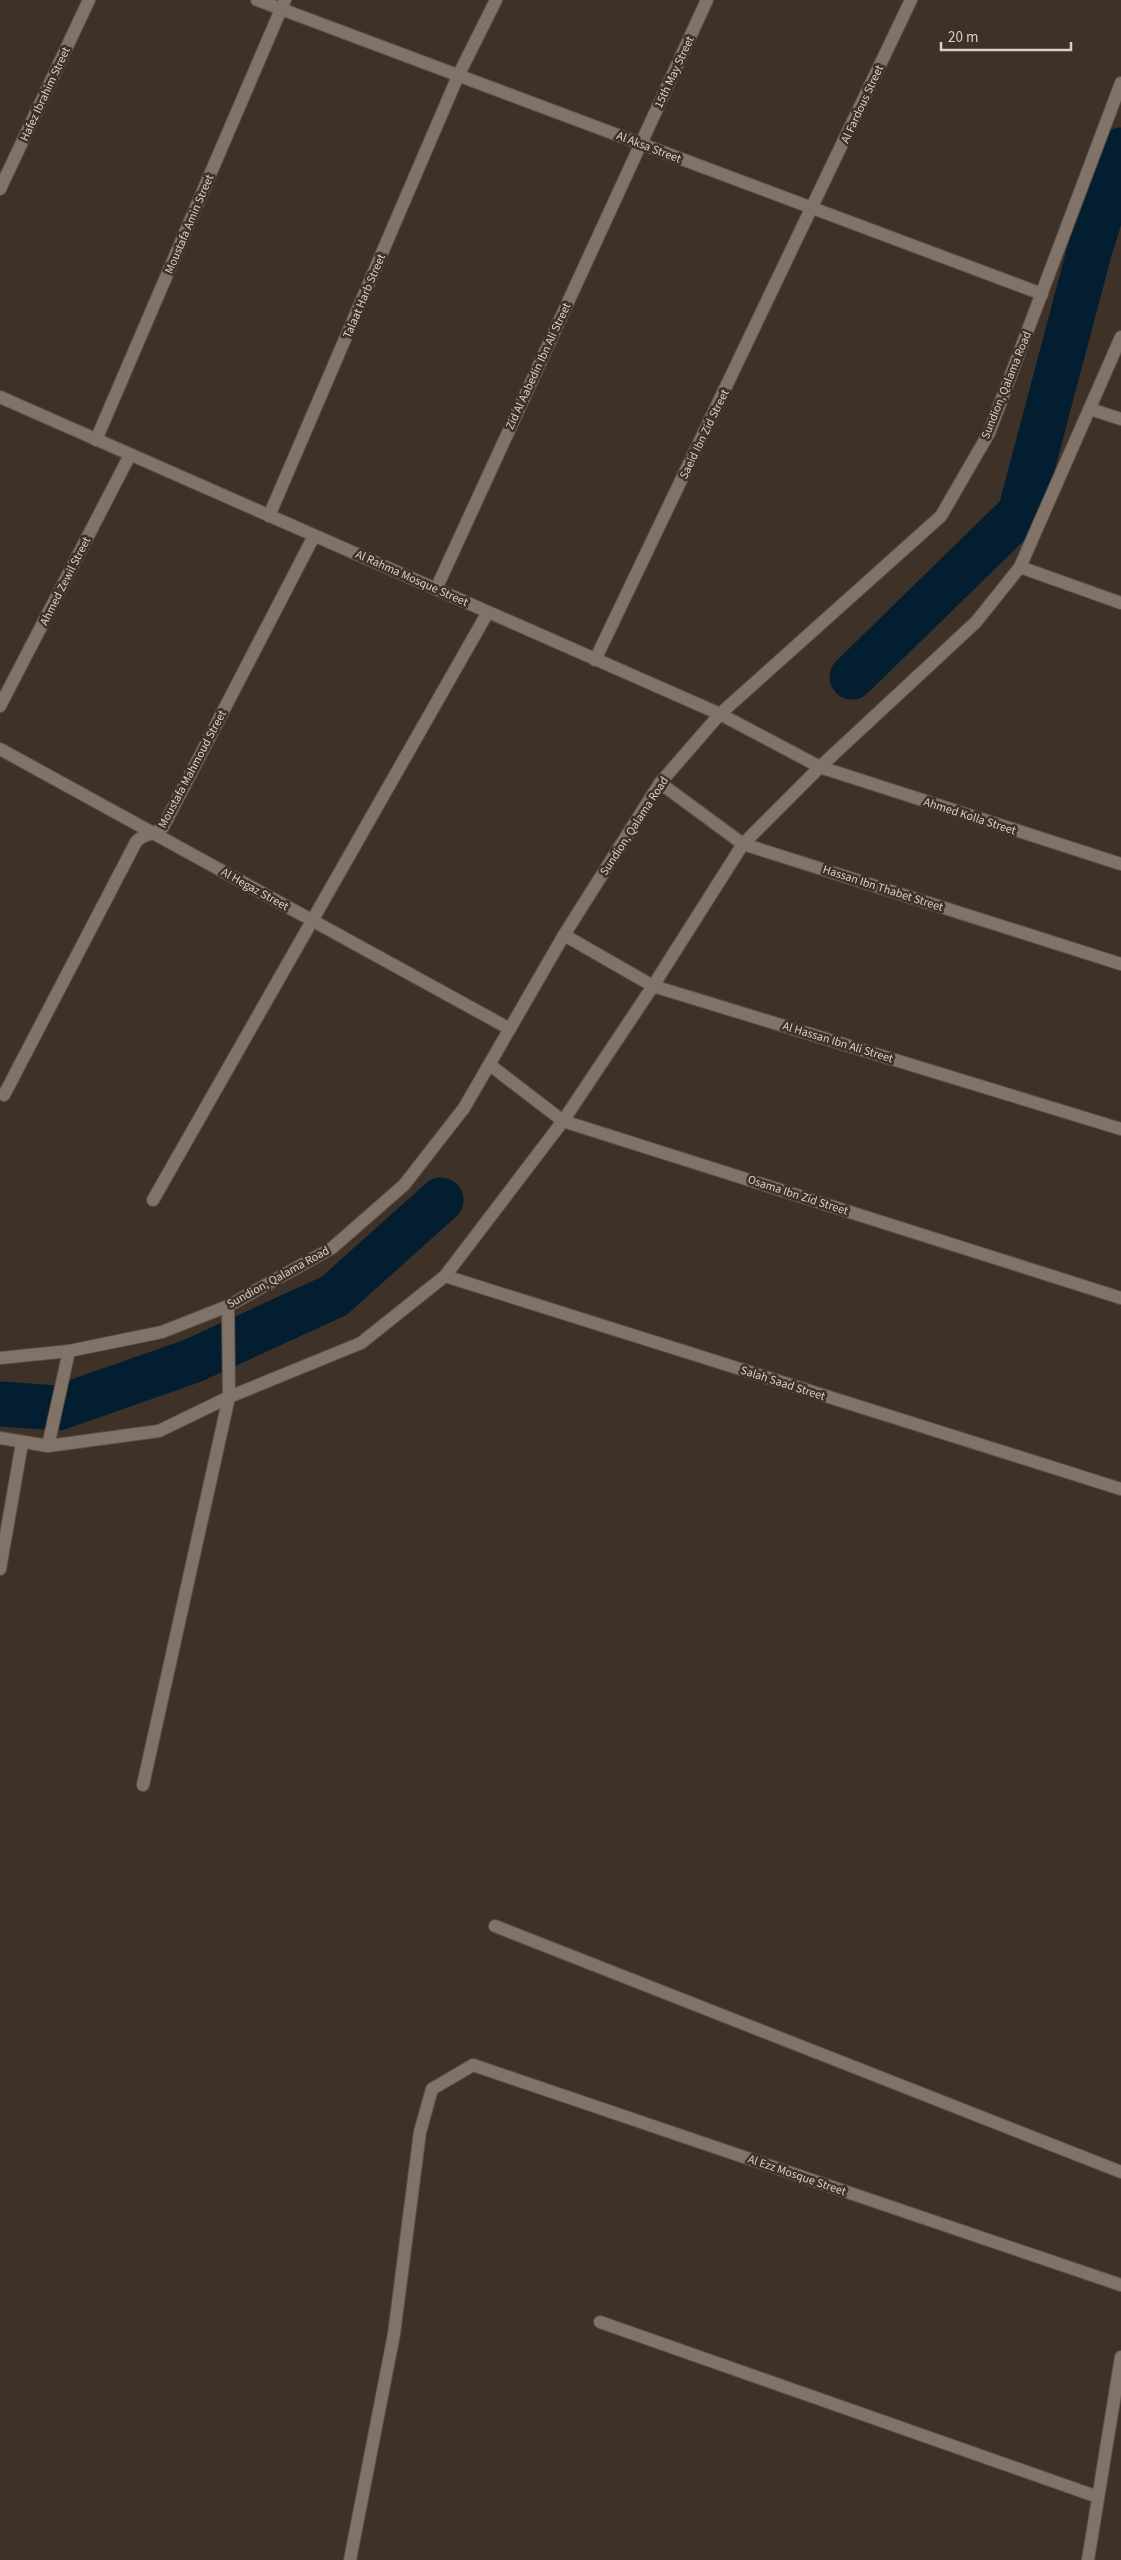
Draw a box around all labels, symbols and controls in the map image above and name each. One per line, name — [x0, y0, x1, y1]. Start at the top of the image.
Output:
scale bar — [941, 20, 1071, 52]
text: 20 m — [948, 27, 978, 48]
street label: 15th May Street — [650, 33, 699, 111]
street label: Hafez Ibrahim Street — [16, 44, 75, 144]
street label: Al Fardous Street — [837, 62, 888, 146]
street label: Al Aksa Street — [614, 127, 684, 168]
street label: Moustafa Amin Street — [161, 172, 218, 277]
street label: Talaat Harb Street — [339, 251, 390, 341]
street label: Zid Al Aabedin Ibn Ali Street — [502, 300, 575, 432]
street label: Sundion, Qalama Road — [977, 329, 1036, 442]
street label: Saeid Ibn Zid Street — [675, 387, 734, 482]
street label: Ahmed Zewil Street — [36, 534, 95, 628]
street label: Al Rahma Mosque Street — [353, 546, 471, 611]
street label: Moustafa Mahmoud Street — [154, 707, 231, 831]
street label: Sundion, Qalama Road — [596, 773, 673, 879]
street label: Ahmed Kolla Street — [922, 794, 1018, 839]
street label: Hassan Ibn Thabet Street — [820, 861, 945, 916]
street label: Al Hegaz Street — [218, 864, 292, 915]
street label: Al Hassan Ibn Ali Street — [781, 1018, 895, 1067]
street label: Osama Ibn Zid Street — [745, 1171, 850, 1220]
street label: Sundion, Qalama Road — [224, 1242, 333, 1313]
street label: Salah Saad Street — [738, 1362, 827, 1405]
street label: Al Ezz Mosque Street — [746, 2151, 848, 2200]

